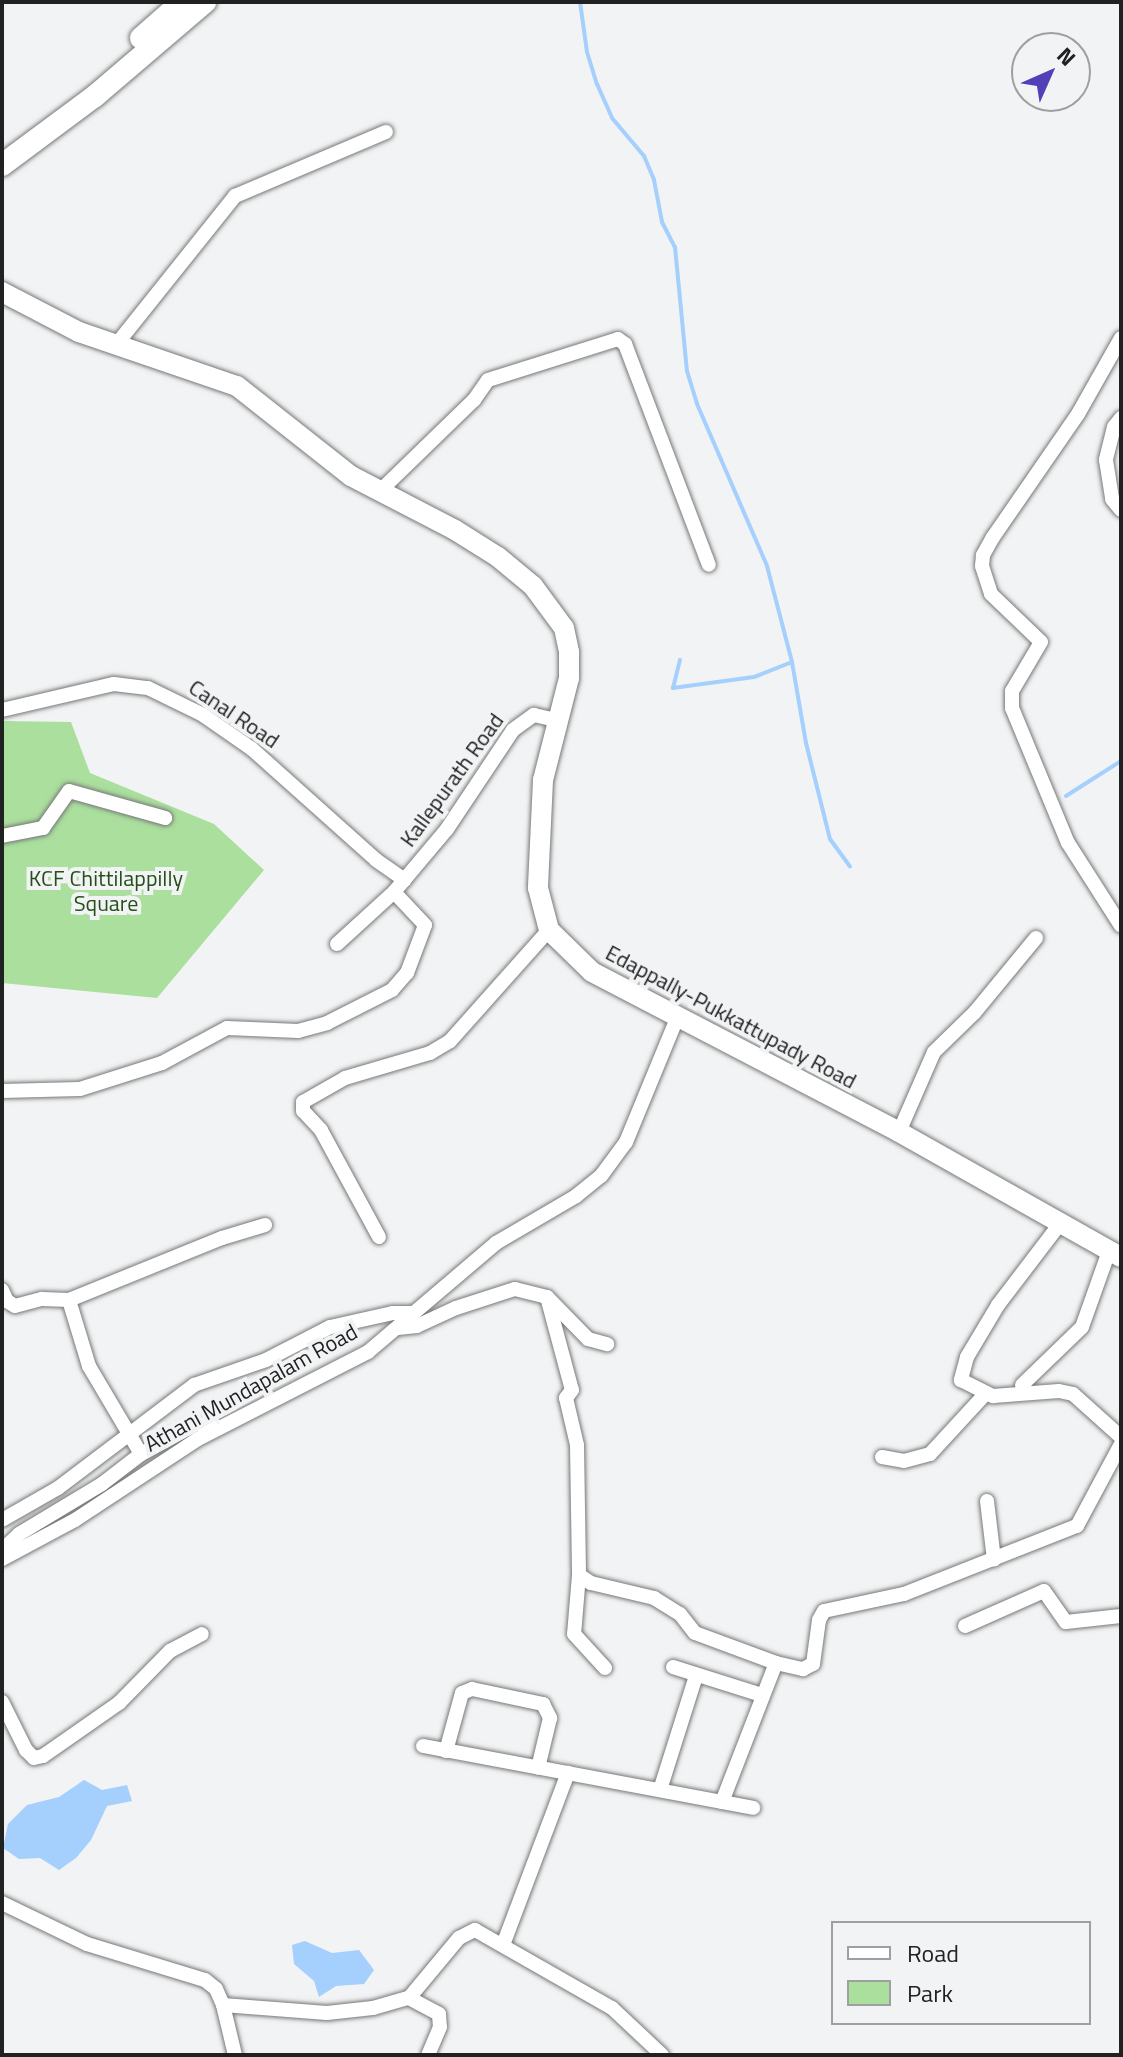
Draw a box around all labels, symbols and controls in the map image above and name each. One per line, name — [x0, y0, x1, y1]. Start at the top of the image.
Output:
north arrow — [1011, 32, 1091, 112]
text: N — [1049, 39, 1084, 74]
street label: Canal Road — [184, 674, 284, 754]
street label: Kallepurath Road — [395, 708, 509, 852]
park label: KCF Chittilappilly Square — [29, 865, 183, 916]
street label: Edappally-Pukkattupady Road — [601, 940, 861, 1094]
street label: Athani Mundapalam Road — [140, 1319, 362, 1457]
legend — [831, 1921, 1091, 2025]
text: Road — [907, 1935, 959, 1971]
text: Park — [907, 1975, 953, 2011]

